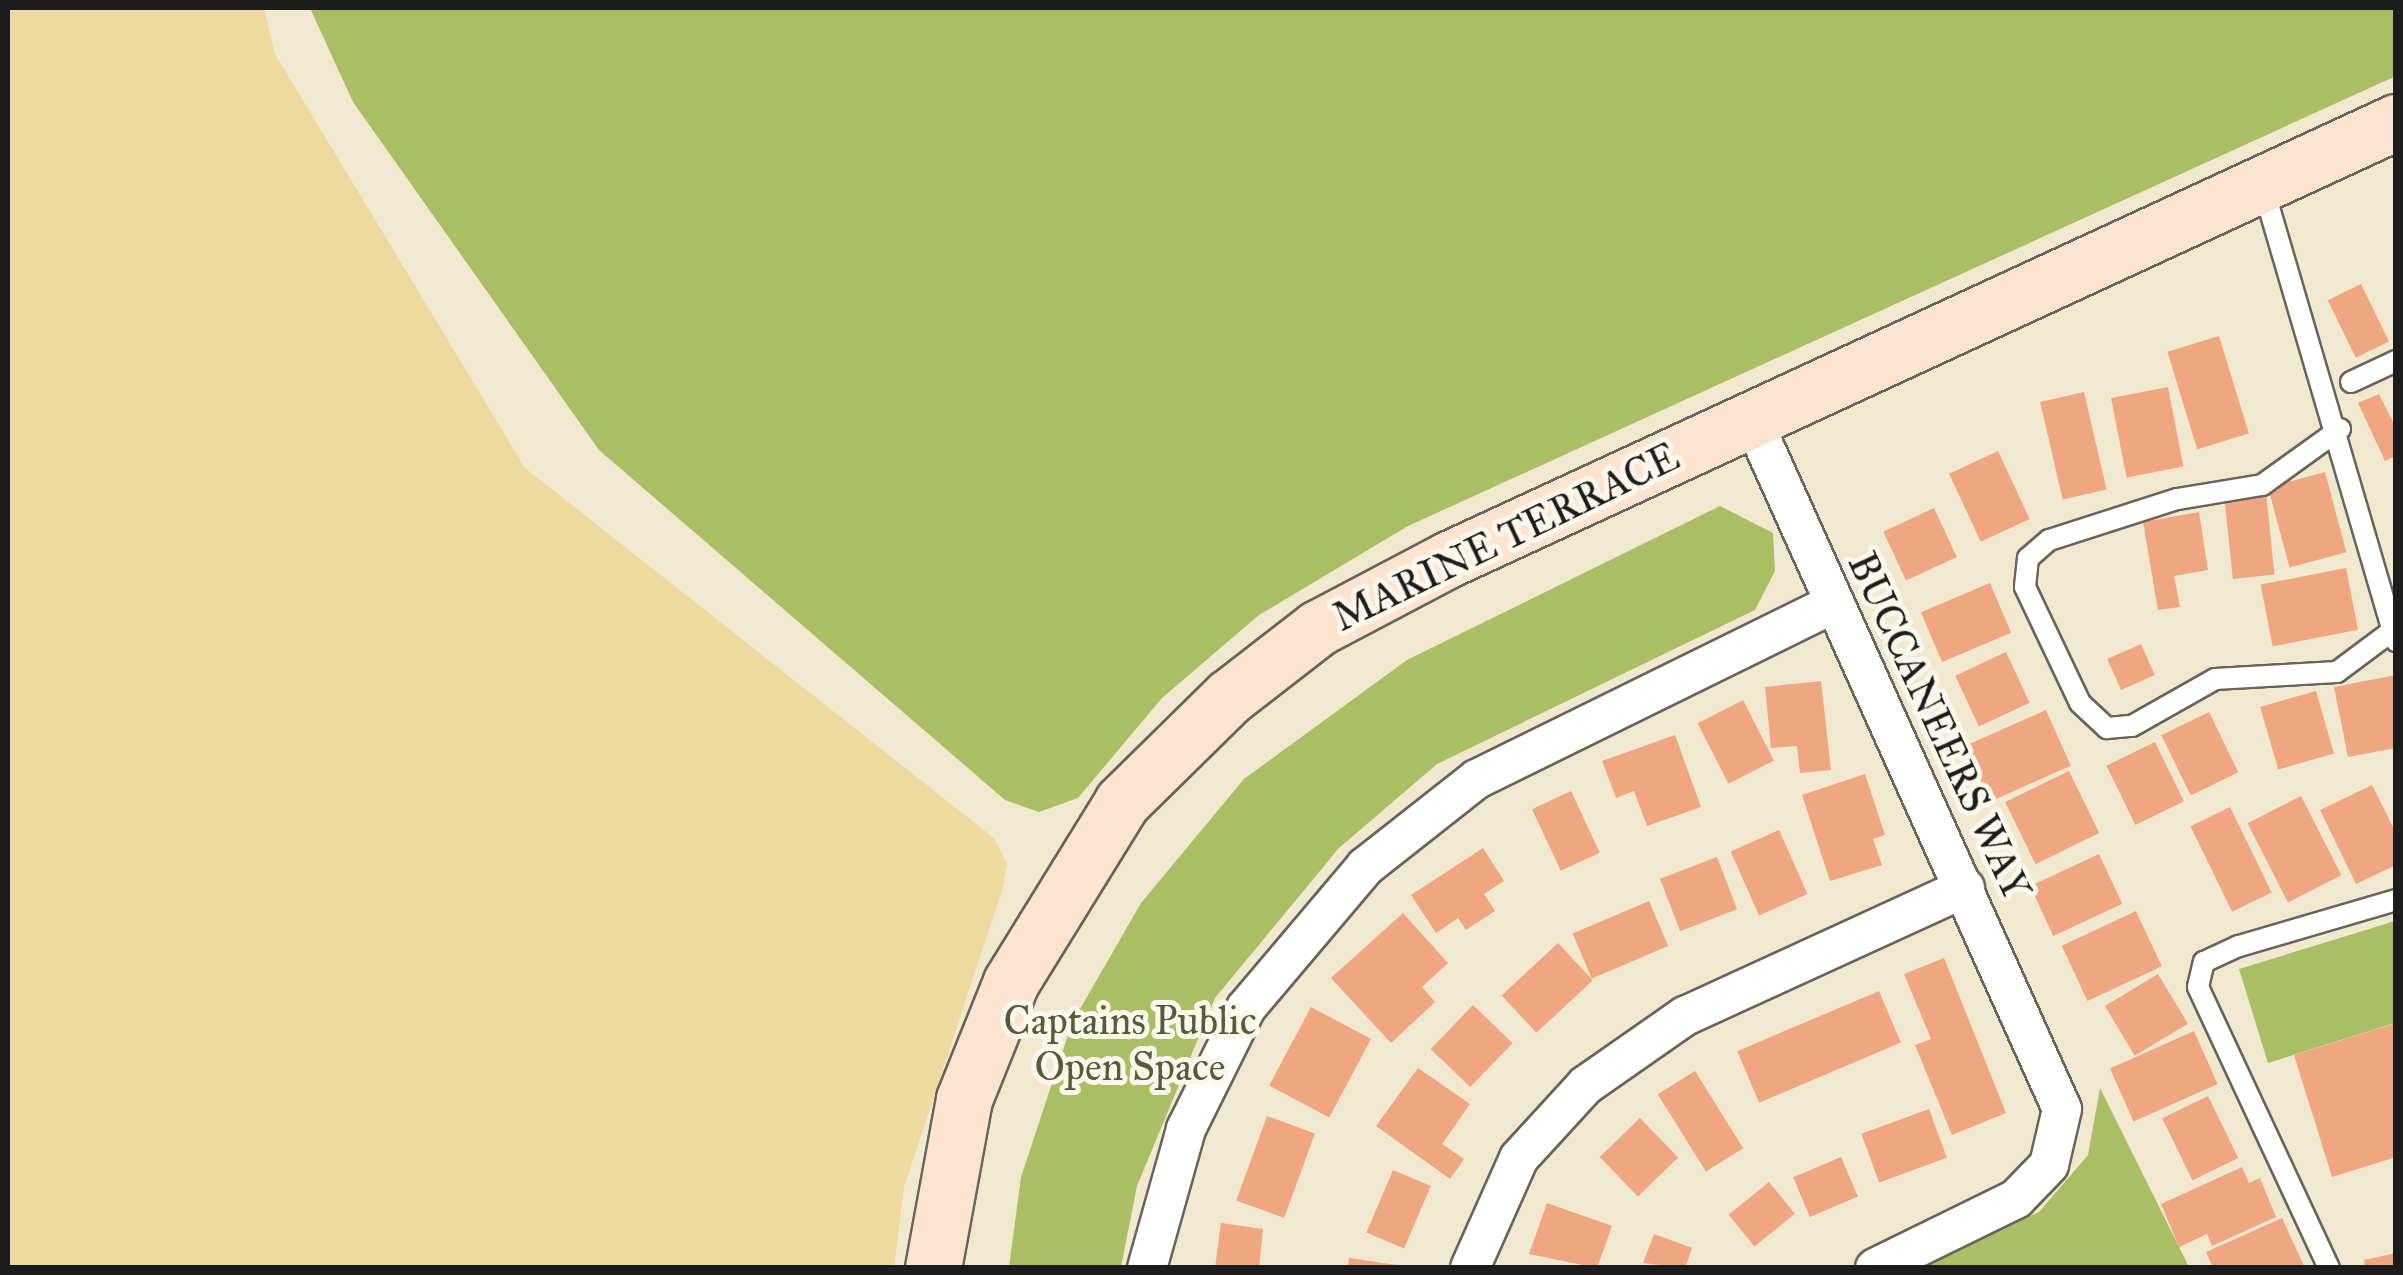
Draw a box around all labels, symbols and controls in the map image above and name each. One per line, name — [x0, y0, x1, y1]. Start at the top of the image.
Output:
street label: MARINE TERRACE — [1325, 432, 1687, 642]
street label: BUCCANEERS WAY — [1838, 545, 2040, 907]
park label: Captains Public Open Space — [1003, 997, 1257, 1091]

